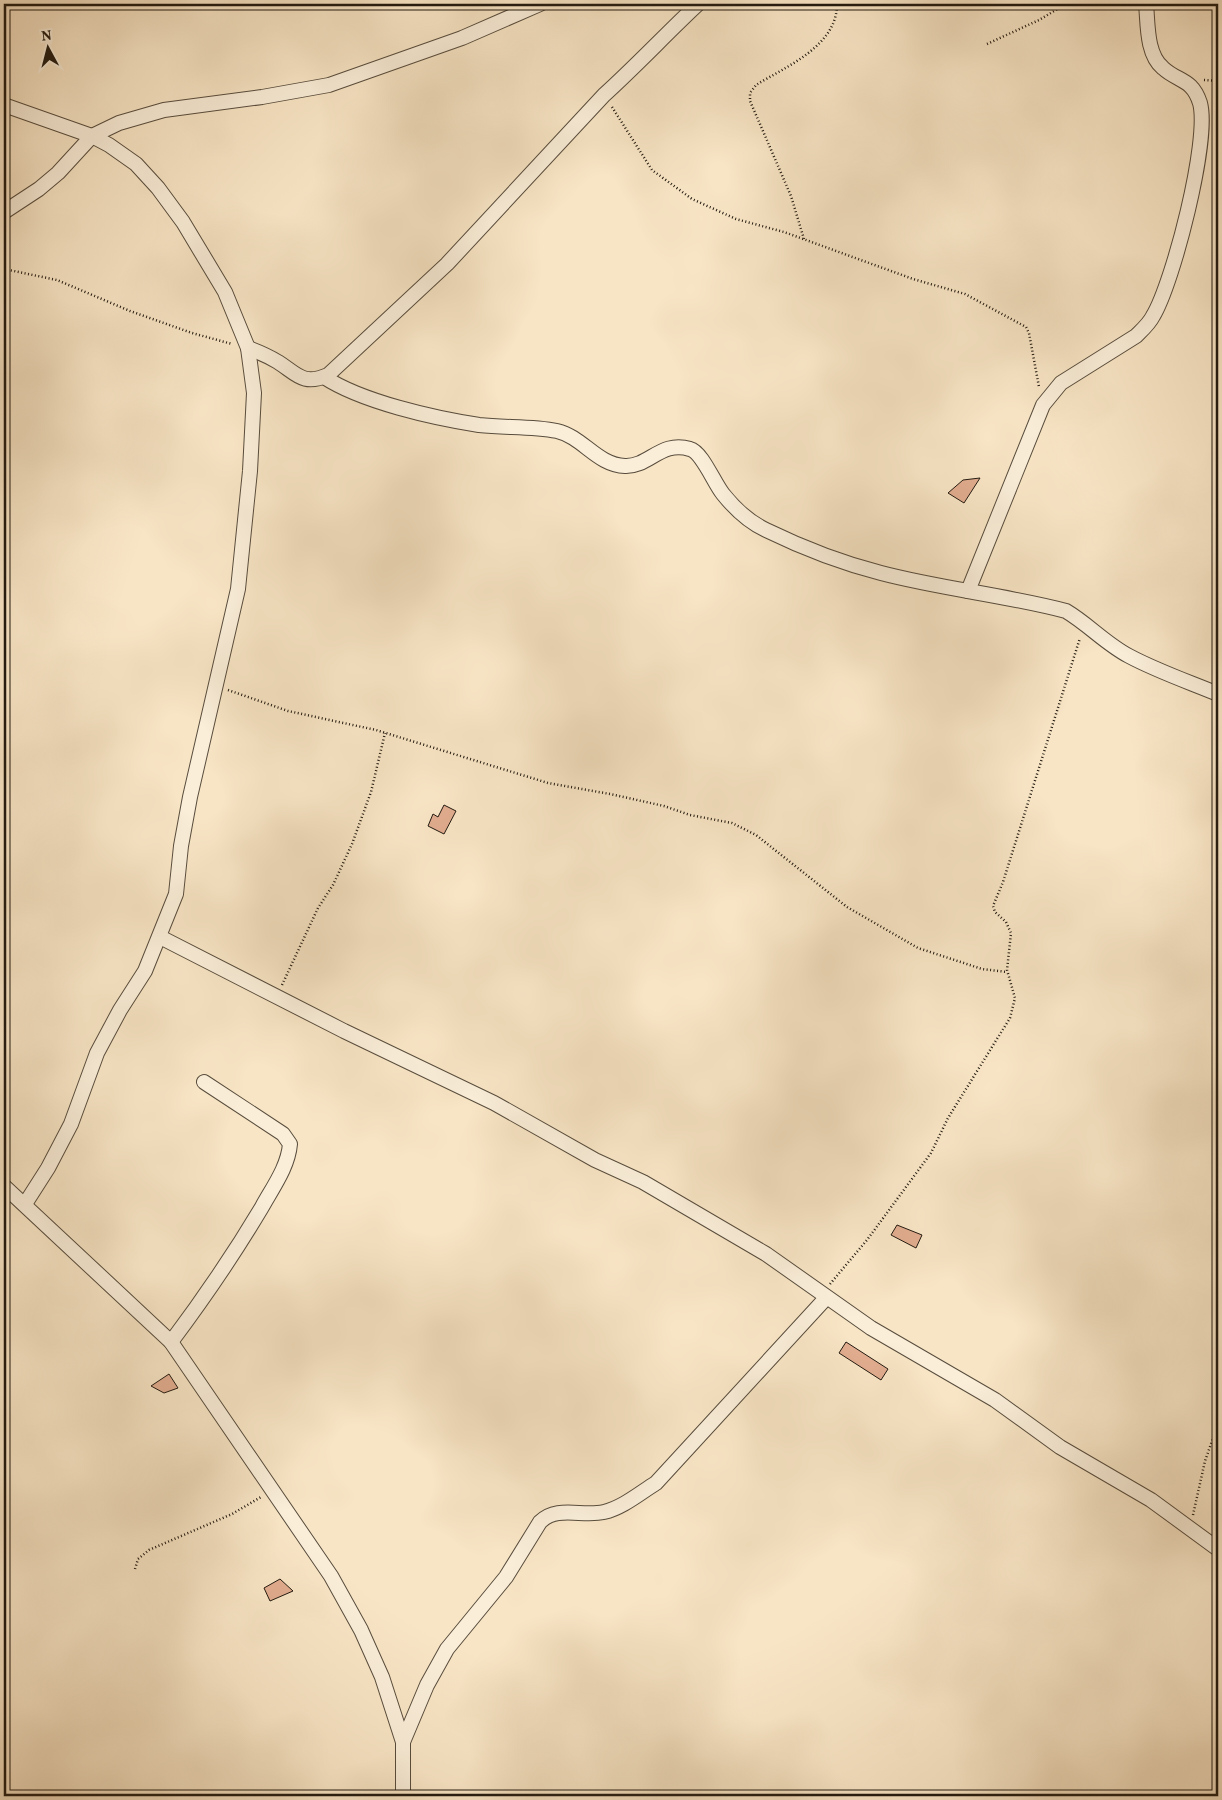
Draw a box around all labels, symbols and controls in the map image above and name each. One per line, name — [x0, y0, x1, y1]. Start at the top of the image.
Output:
north arrow — [22, 22, 72, 72]
text: N — [40, 27, 53, 47]

